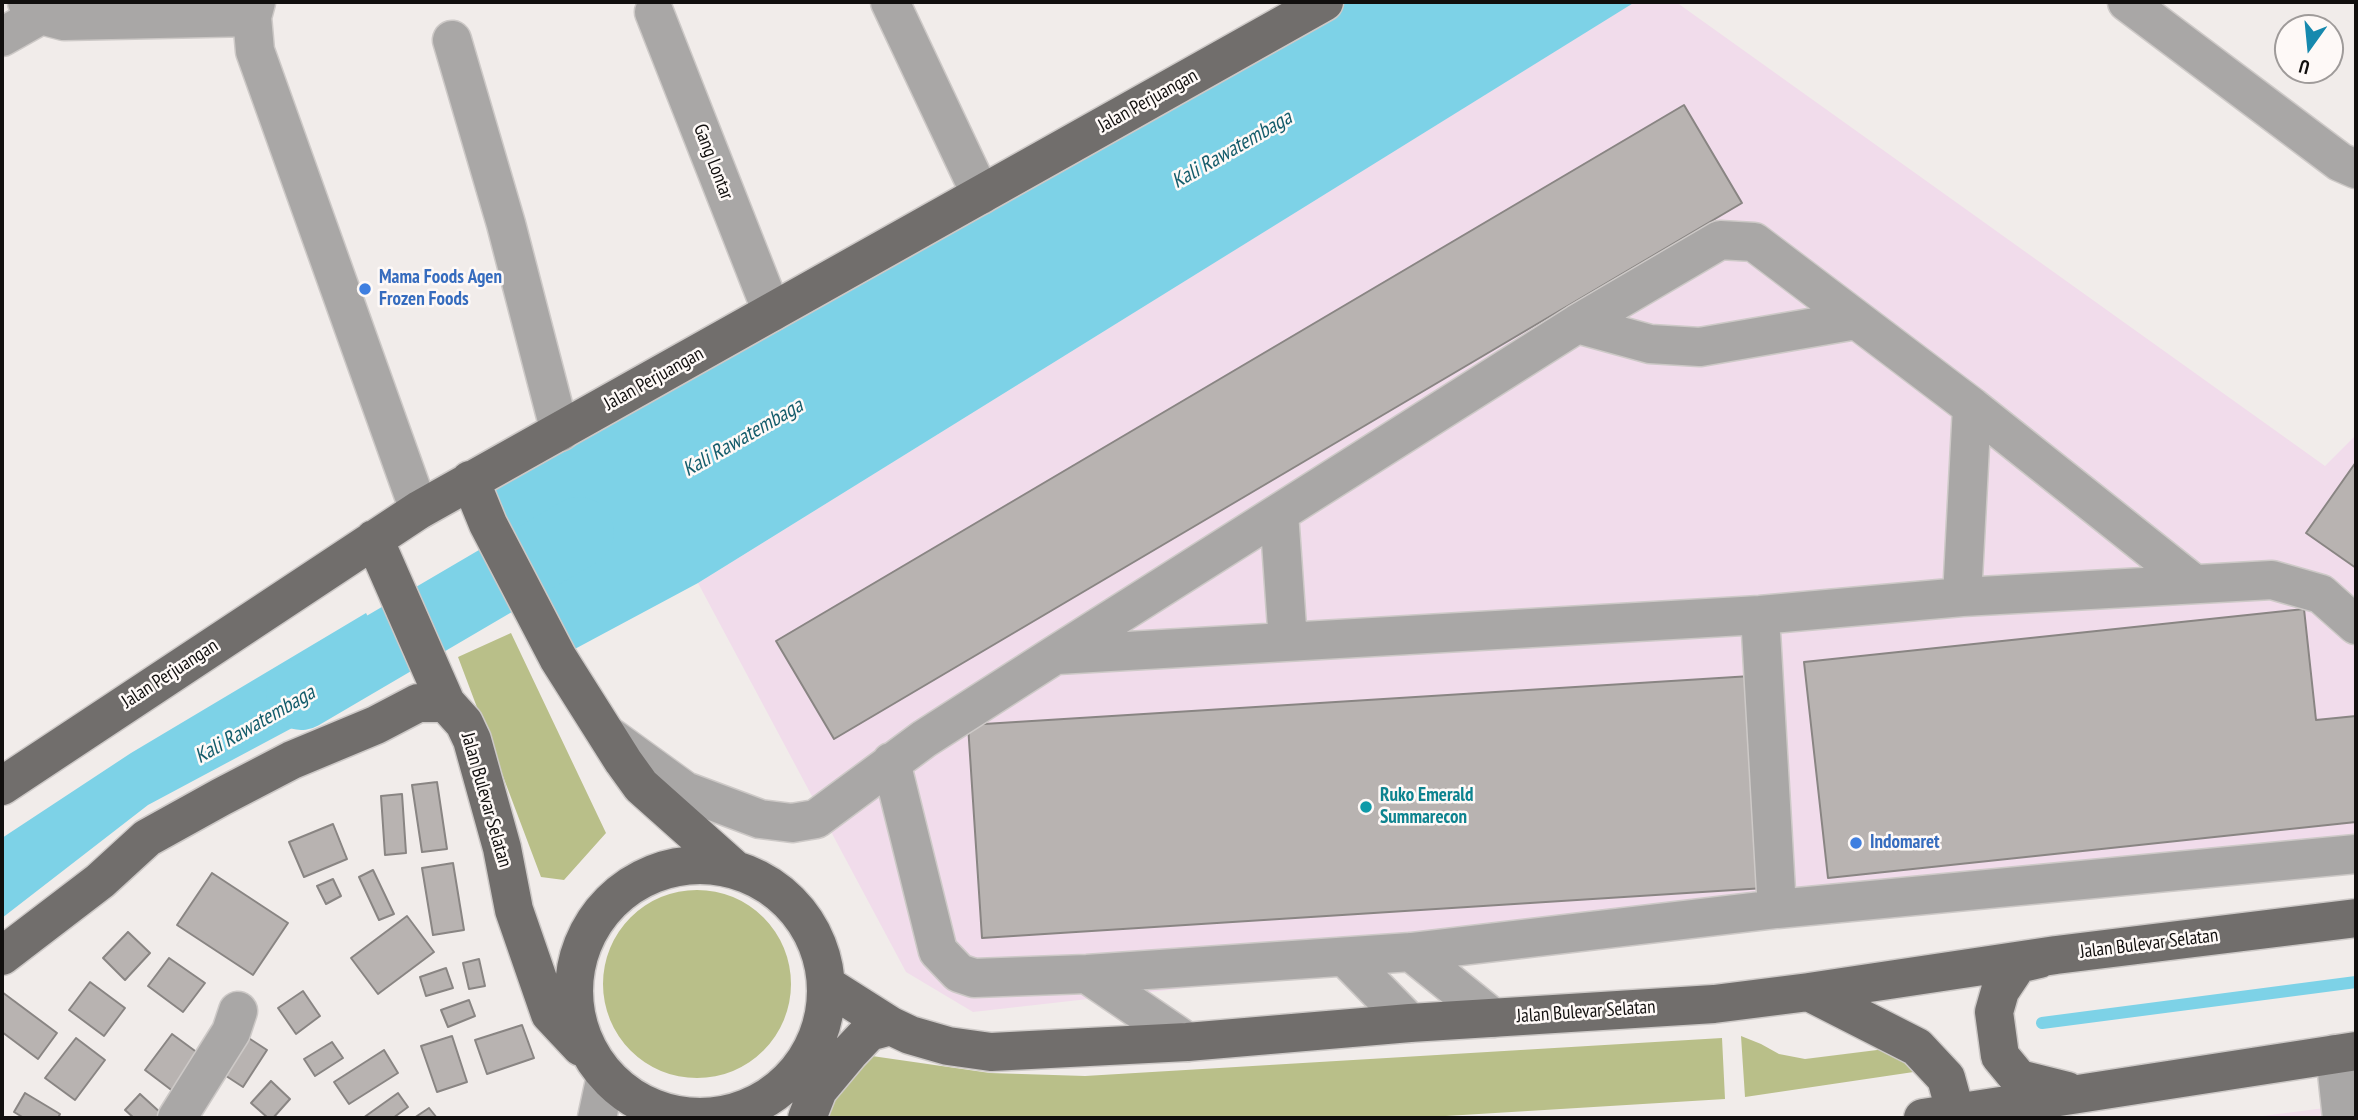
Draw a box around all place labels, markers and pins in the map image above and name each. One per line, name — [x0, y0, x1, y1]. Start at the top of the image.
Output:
place label: Mama Foods Agen Frozen Foods — [379, 267, 502, 311]
marker: Mama Foods Agen Frozen Foods — [357, 281, 373, 297]
place label: Ruko Emerald Summarecon — [1380, 785, 1473, 829]
marker: Ruko Emerald Summarecon — [1358, 799, 1374, 815]
place label: Indomaret — [1870, 832, 1940, 854]
marker: Indomaret — [1848, 835, 1864, 851]

